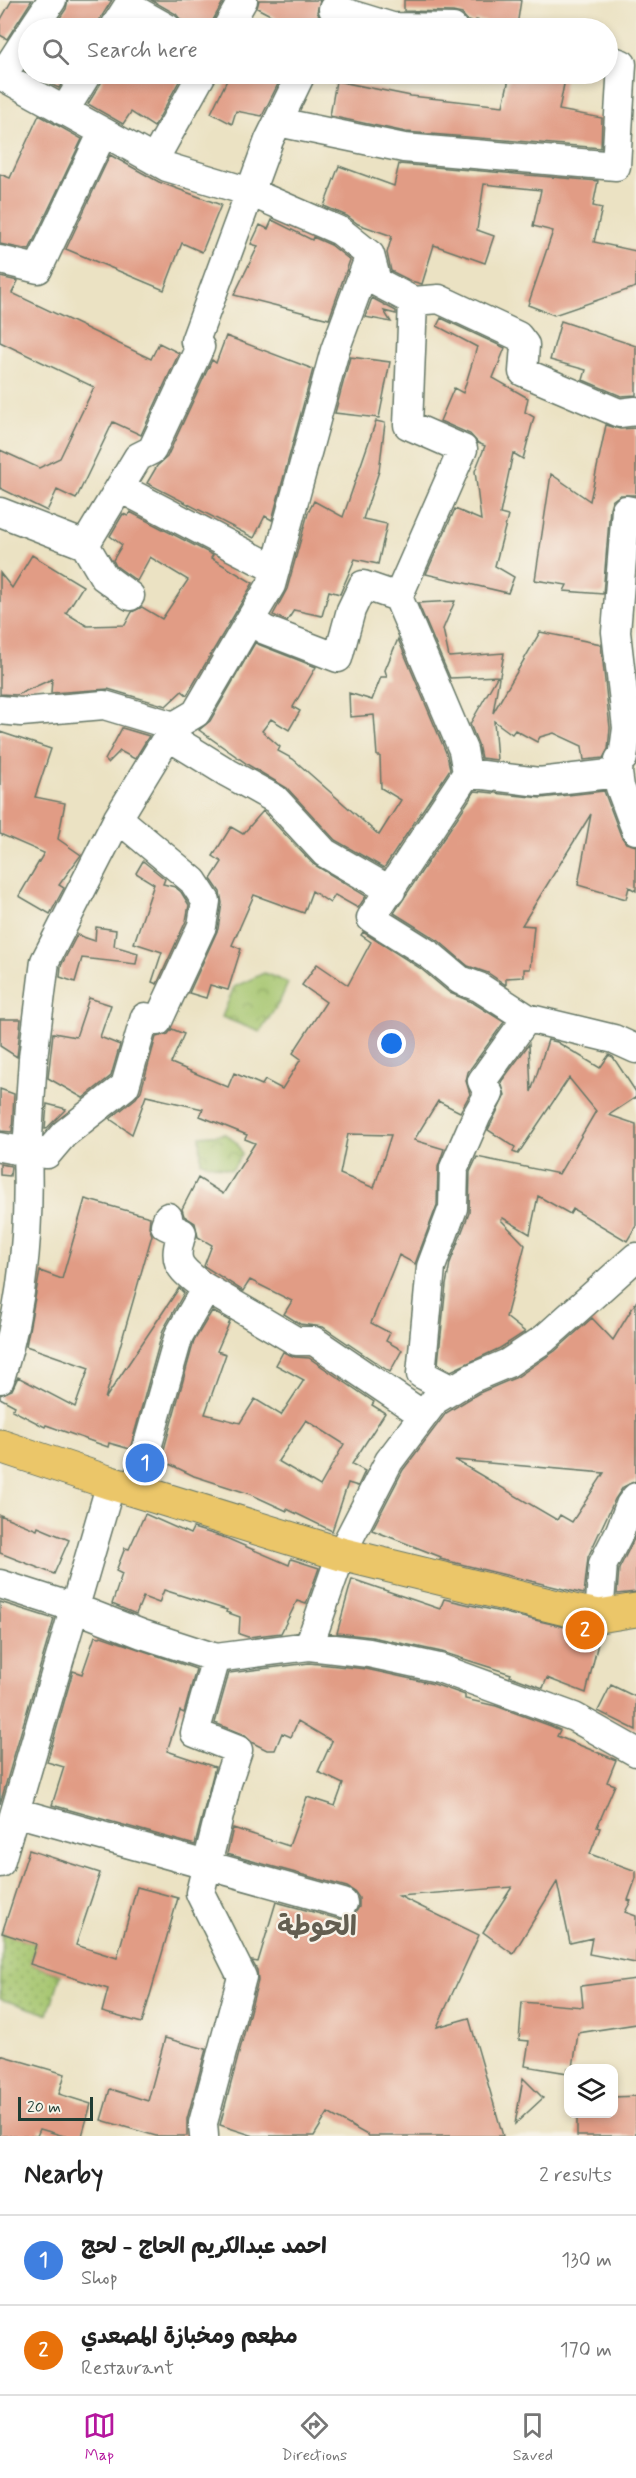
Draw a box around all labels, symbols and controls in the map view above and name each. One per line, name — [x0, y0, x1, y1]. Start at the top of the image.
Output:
search box — [18, 18, 618, 84]
icon: search — [39, 35, 72, 68]
text: Search here — [87, 37, 198, 65]
your location — [377, 1029, 406, 1058]
pin: 1 — [126, 1440, 164, 1486]
pin: 2 — [566, 1608, 604, 1652]
district label: الحوطة — [277, 1910, 357, 1945]
map controls — [564, 2064, 618, 2118]
button: layers — [564, 2064, 618, 2118]
scale bar — [18, 2094, 93, 2122]
text: 20 m — [27, 2097, 61, 2118]
text: Nearby — [24, 2158, 103, 2192]
text: 2 results — [539, 2162, 612, 2189]
text: احمد عبدالكريم الحاج - لحج — [81, 2233, 327, 2261]
text: 1 — [39, 2247, 48, 2274]
text: 130 m — [561, 2247, 612, 2274]
text: Shop — [81, 2265, 118, 2292]
text: مطعم ومخبازة المصعدي — [81, 2323, 298, 2351]
text: 2 — [39, 2337, 48, 2364]
text: 170 m — [560, 2337, 612, 2364]
text: Restaurant — [81, 2355, 174, 2382]
tab: Map — [83, 2409, 116, 2466]
tab: Directions — [281, 2409, 347, 2466]
tab: Saved — [513, 2409, 553, 2466]

